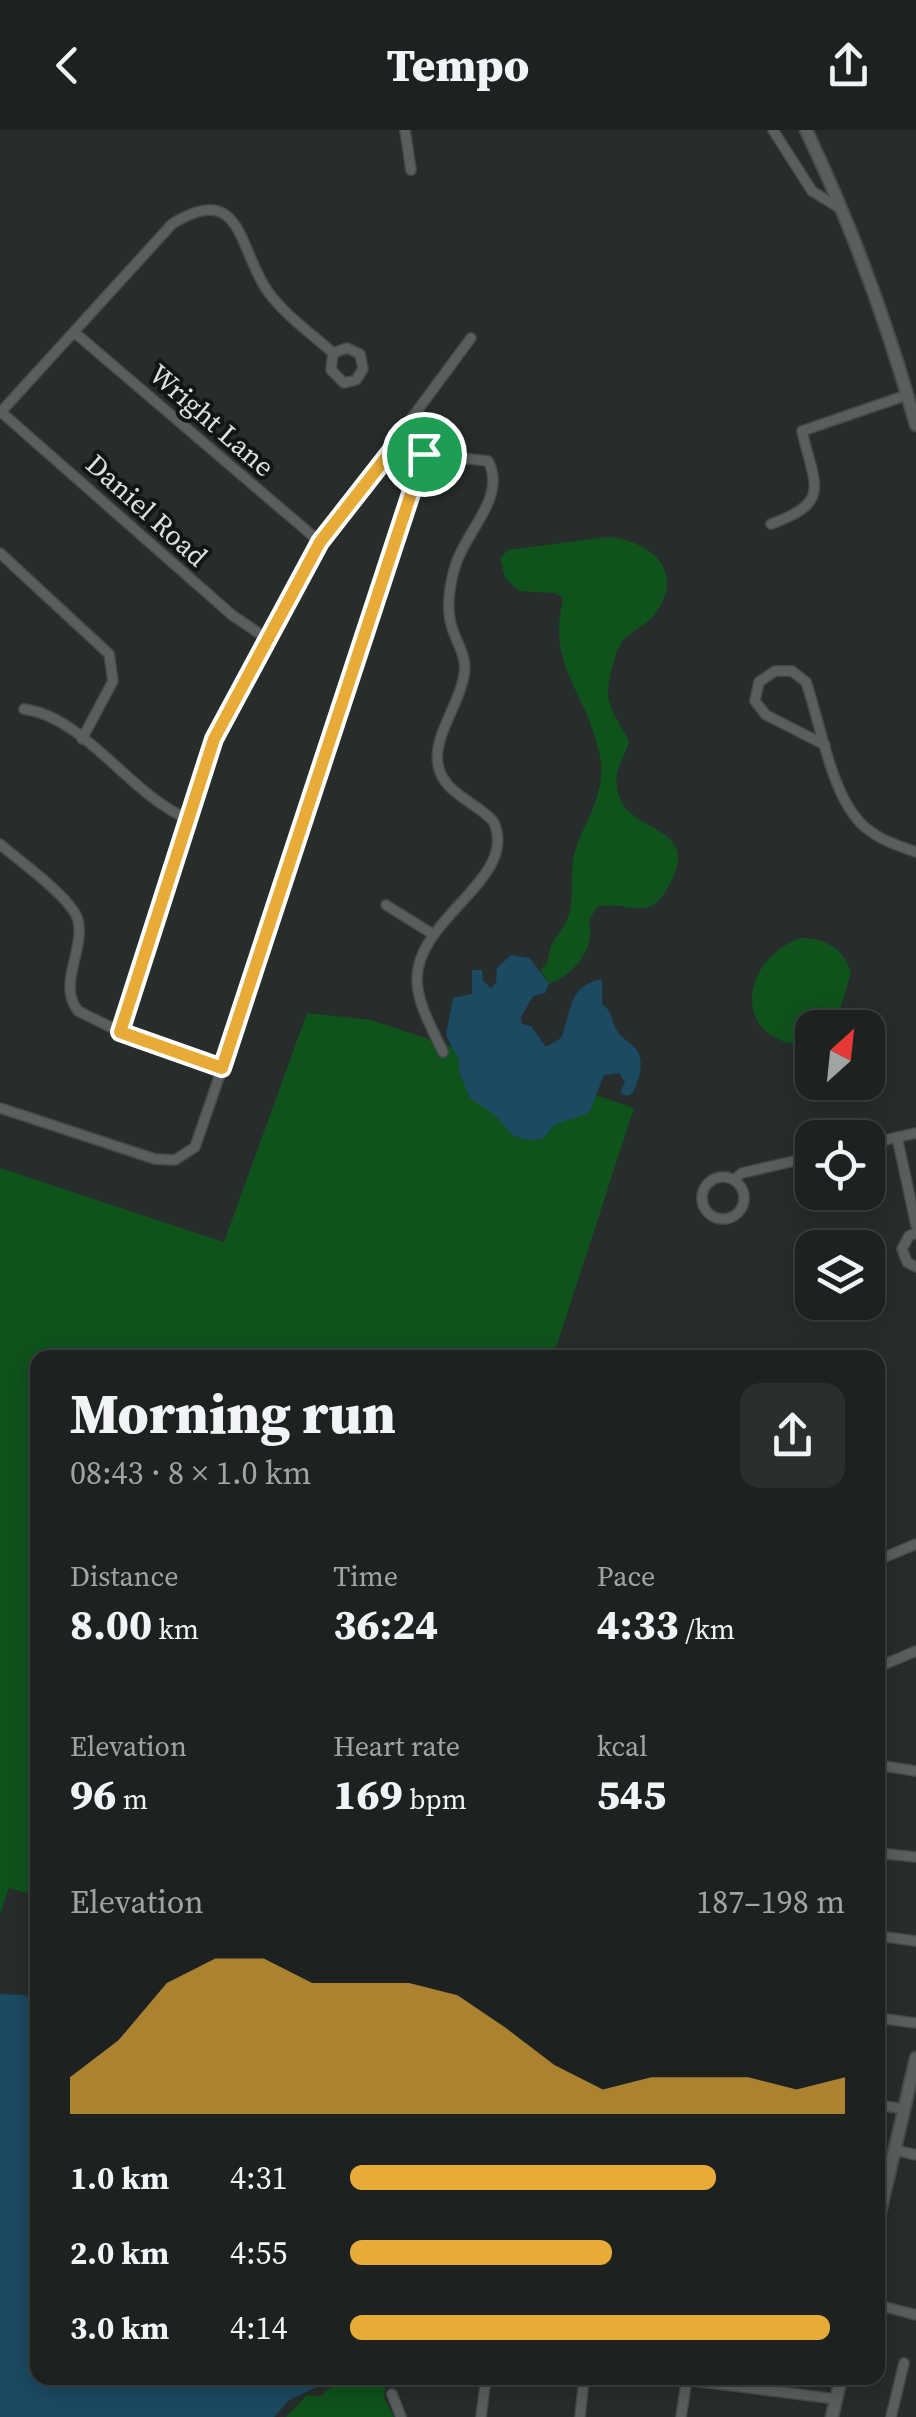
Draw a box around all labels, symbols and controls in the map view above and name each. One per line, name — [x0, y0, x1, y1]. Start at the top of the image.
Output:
text: Tempo — [387, 34, 529, 96]
icon: back — [40, 38, 95, 93]
icon: share — [821, 38, 876, 93]
street label: Wright Lane — [141, 355, 283, 485]
pin — [382, 412, 467, 497]
icon: arrive — [397, 427, 452, 482]
street label: Daniel Road — [78, 445, 216, 575]
north arrow — [795, 1010, 885, 1100]
map controls — [795, 1010, 885, 1320]
button: locate — [795, 1120, 885, 1210]
button: layers — [795, 1230, 885, 1320]
text: Morning run — [70, 1376, 396, 1451]
button: share — [740, 1383, 845, 1488]
text: 08:43 · 8 × 1.0 km — [70, 1451, 311, 1495]
text: Distance — [70, 1557, 179, 1595]
text: Time — [333, 1557, 398, 1595]
text: Pace — [597, 1557, 655, 1595]
text: 8.00 — [70, 1595, 152, 1653]
text: 36:24 — [333, 1595, 439, 1653]
text: 4:33 — [597, 1595, 679, 1653]
text: km — [152, 1610, 199, 1648]
text: /km — [679, 1610, 735, 1648]
text: Elevation — [70, 1727, 187, 1765]
text: Heart rate — [333, 1727, 460, 1765]
text: kcal — [597, 1727, 648, 1765]
text: 96 — [70, 1765, 116, 1823]
text: 169 — [333, 1765, 403, 1823]
text: 545 — [597, 1765, 666, 1823]
text: m — [116, 1780, 148, 1818]
text: bpm — [403, 1780, 467, 1818]
text: Elevation — [70, 1880, 204, 1924]
text: 187–198 m — [696, 1880, 845, 1924]
text: 1.0 km — [70, 2156, 169, 2200]
text: 4:31 — [230, 2156, 288, 2200]
text: 2.0 km — [70, 2231, 169, 2275]
text: 4:55 — [230, 2231, 288, 2275]
text: 3.0 km — [70, 2306, 169, 2350]
text: 4:14 — [230, 2306, 288, 2350]

